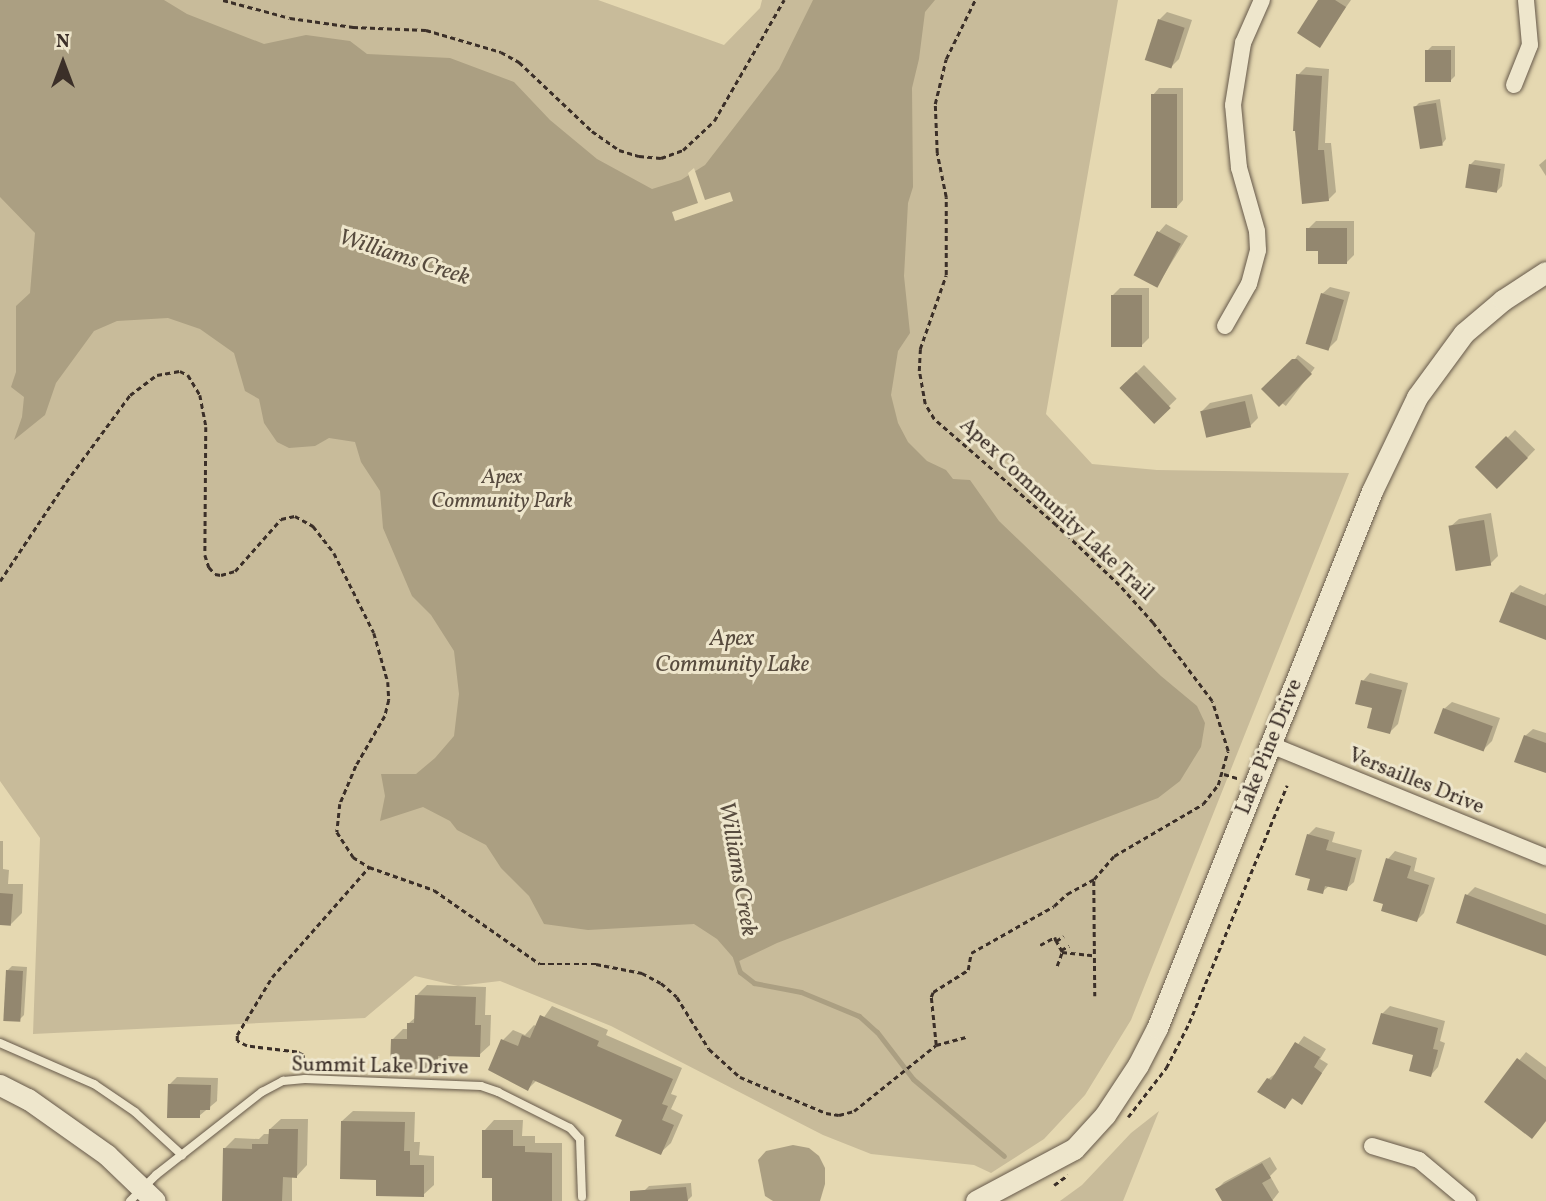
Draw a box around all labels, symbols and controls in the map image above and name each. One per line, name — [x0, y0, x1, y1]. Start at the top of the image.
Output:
north arrow — [28, 28, 98, 98]
text: N — [56, 29, 70, 55]
water label: Williams Creek — [335, 224, 473, 292]
street label: Apex Community Lake Trail — [953, 413, 1159, 607]
park label: Apex Community Park — [431, 465, 573, 515]
water label: Apex Community Lake — [655, 625, 809, 679]
street label: Lake Pine Drive — [1231, 676, 1309, 818]
street label: Versailles Drive — [1345, 743, 1487, 821]
water label: Williams Creek — [712, 799, 762, 939]
street label: Summit Lake Drive — [291, 1053, 469, 1081]

